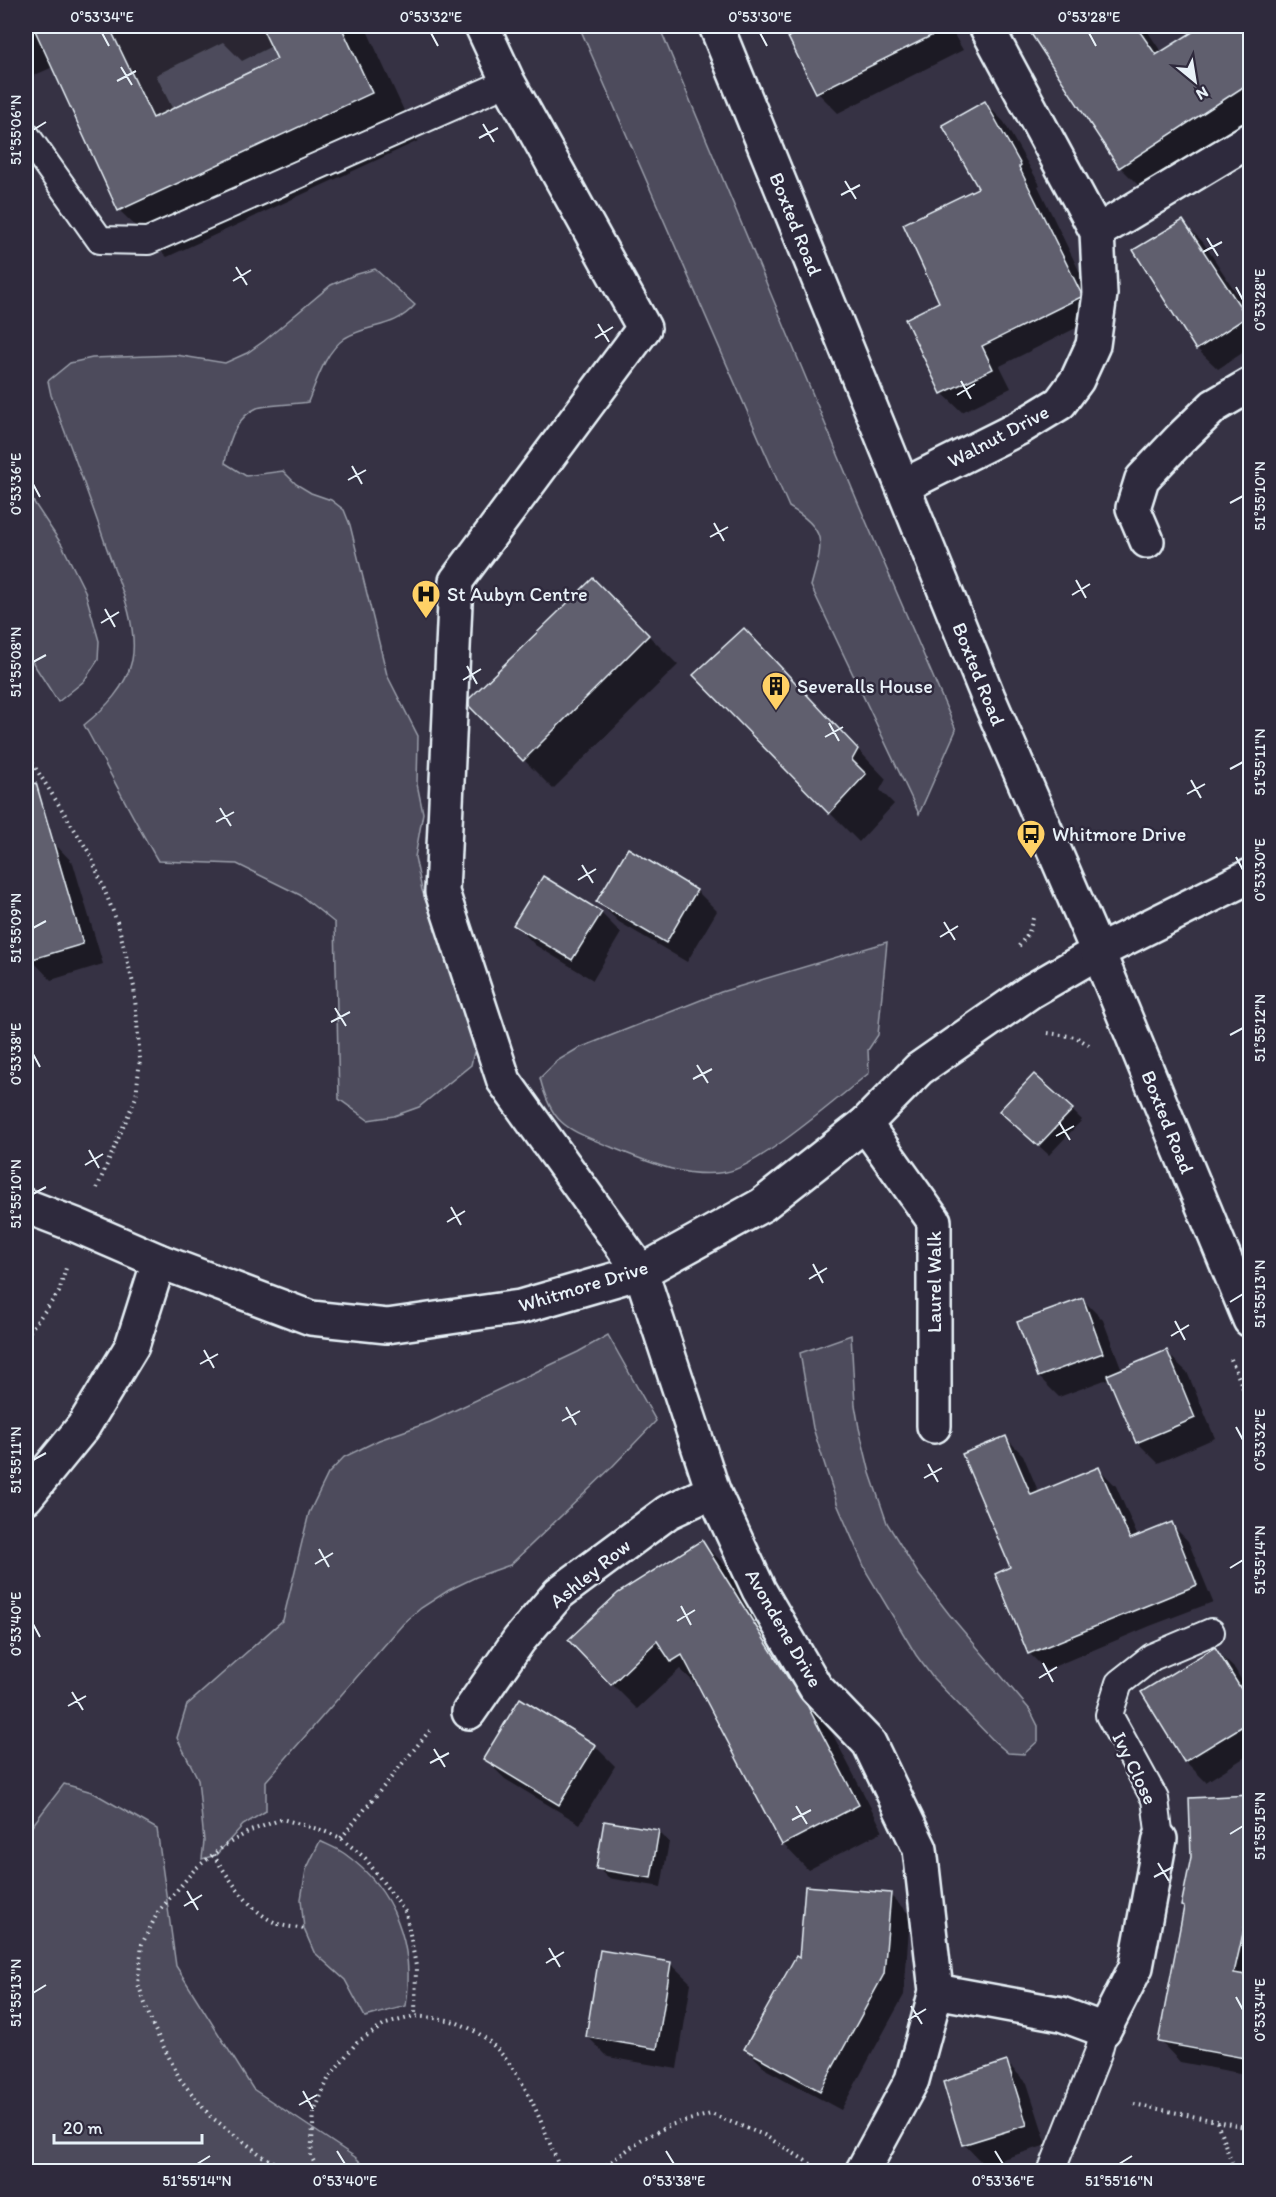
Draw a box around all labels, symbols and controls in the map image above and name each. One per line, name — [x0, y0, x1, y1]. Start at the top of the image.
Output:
text: 0°53'34"E — [70, 8, 134, 26]
text: 0°53'32"E — [400, 8, 462, 26]
text: 0°53'30"E — [728, 8, 792, 26]
text: 0°53'28"E — [1058, 8, 1120, 26]
north arrow — [1165, 51, 1225, 111]
text: N — [1193, 83, 1212, 104]
text: 51°55'06"N — [7, 95, 25, 165]
street label: Boxted Road — [764, 169, 828, 279]
text: 0°53'28"E — [1251, 269, 1269, 331]
street label: Walnut Drive — [943, 399, 1053, 473]
text: 0°53'36"E — [7, 453, 25, 515]
text: 51°55'10"N — [1251, 461, 1269, 531]
hospital icon: St Aubyn Centre — [410, 578, 442, 620]
place label: St Aubyn Centre — [447, 582, 588, 606]
street label: Boxted Road — [947, 619, 1011, 729]
text: 51°55'08"N — [7, 627, 25, 697]
building icon: Severalls House — [760, 670, 792, 712]
place label: Severalls House — [797, 674, 933, 698]
text: 51°55'11"N — [1251, 728, 1269, 796]
bus stop icon: Whitmore Drive — [1015, 818, 1047, 860]
place label: Whitmore Drive — [1052, 822, 1186, 846]
text: 0°53'30"E — [1251, 838, 1269, 902]
text: 51°55'09"N — [7, 893, 25, 963]
text: 51°55'12"N — [1251, 994, 1269, 1062]
text: 0°53'38"E — [7, 1023, 25, 1085]
street label: Boxted Road — [1136, 1067, 1200, 1177]
text: 51°55'10"N — [7, 1159, 25, 1229]
street label: Laurel Walk — [922, 1230, 946, 1333]
street label: Whitmore Drive — [515, 1255, 651, 1317]
text: 51°55'13"N — [1251, 1260, 1269, 1328]
text: 0°53'32"E — [1251, 1409, 1269, 1471]
text: 51°55'11"N — [7, 1426, 25, 1494]
text: 51°55'14"N — [1251, 1525, 1269, 1595]
street label: Ashley Row — [545, 1533, 635, 1613]
street label: Avondene Drive — [740, 1564, 828, 1692]
text: 0°53'40"E — [7, 1592, 25, 1656]
street label: Ivy Close — [1107, 1728, 1163, 1808]
text: 51°55'15"N — [1251, 1792, 1269, 1860]
text: 51°55'13"N — [7, 1959, 25, 2027]
text: 0°53'34"E — [1251, 1978, 1269, 2042]
scale bar — [54, 2107, 202, 2145]
text: 20 m — [63, 2117, 103, 2139]
text: 51°55'14"N — [162, 2172, 232, 2190]
text: 0°53'40"E — [313, 2172, 377, 2190]
text: 0°53'38"E — [643, 2172, 705, 2190]
text: 0°53'36"E — [972, 2172, 1034, 2190]
text: 51°55'16"N — [1085, 2172, 1153, 2190]

